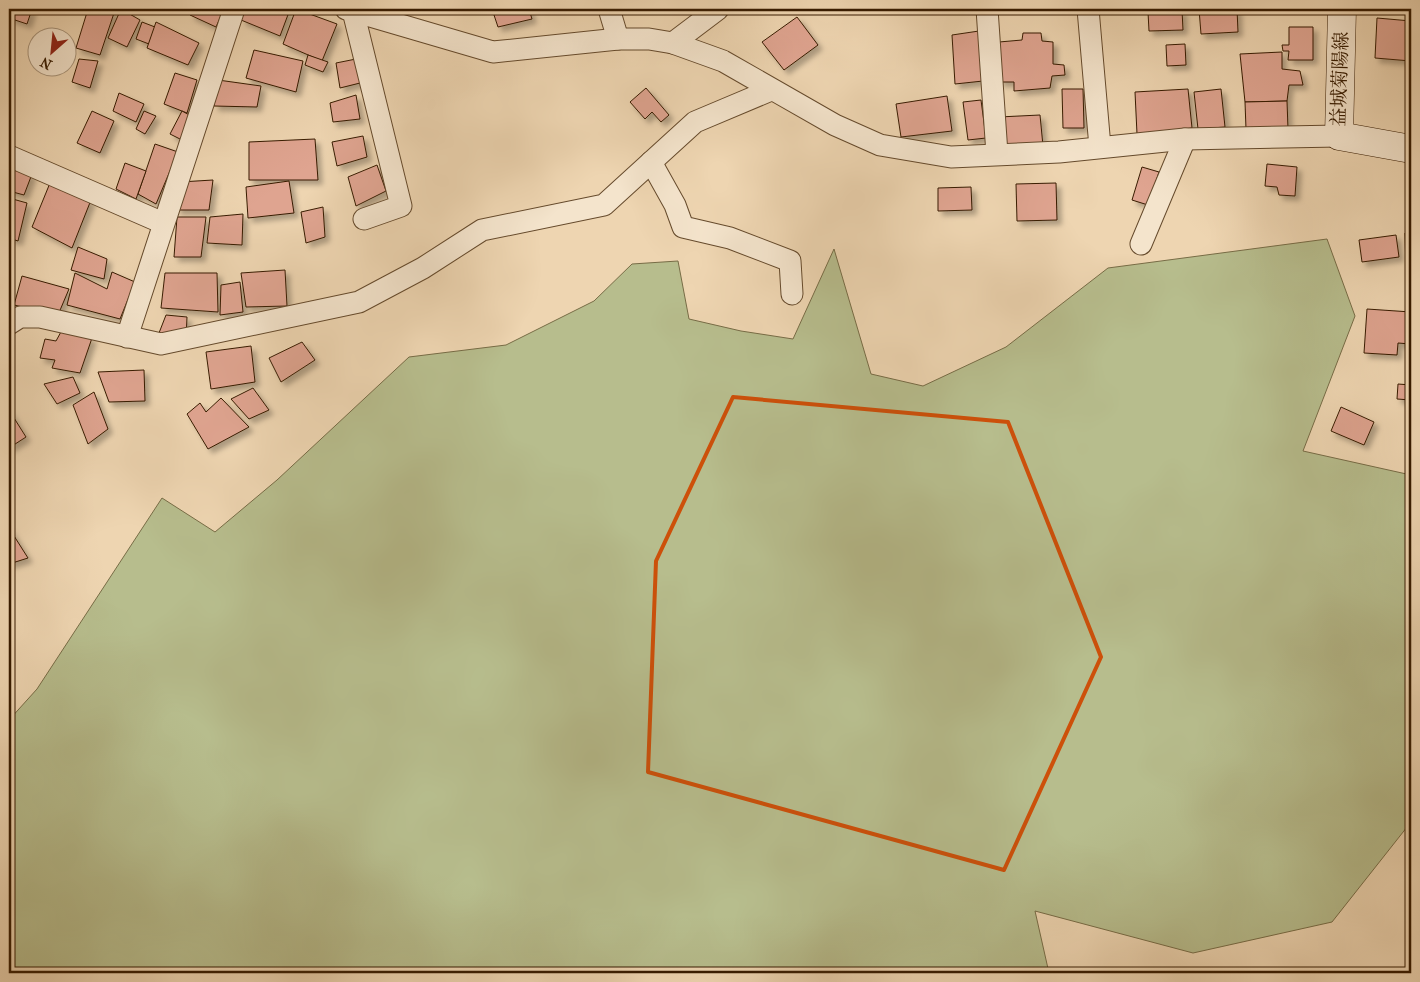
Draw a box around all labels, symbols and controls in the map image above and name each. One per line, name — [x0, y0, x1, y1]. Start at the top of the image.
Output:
north arrow — [28, 28, 78, 78]
street label: 益城菊陽線 — [1327, 31, 1353, 127]
text: N — [37, 53, 55, 73]

